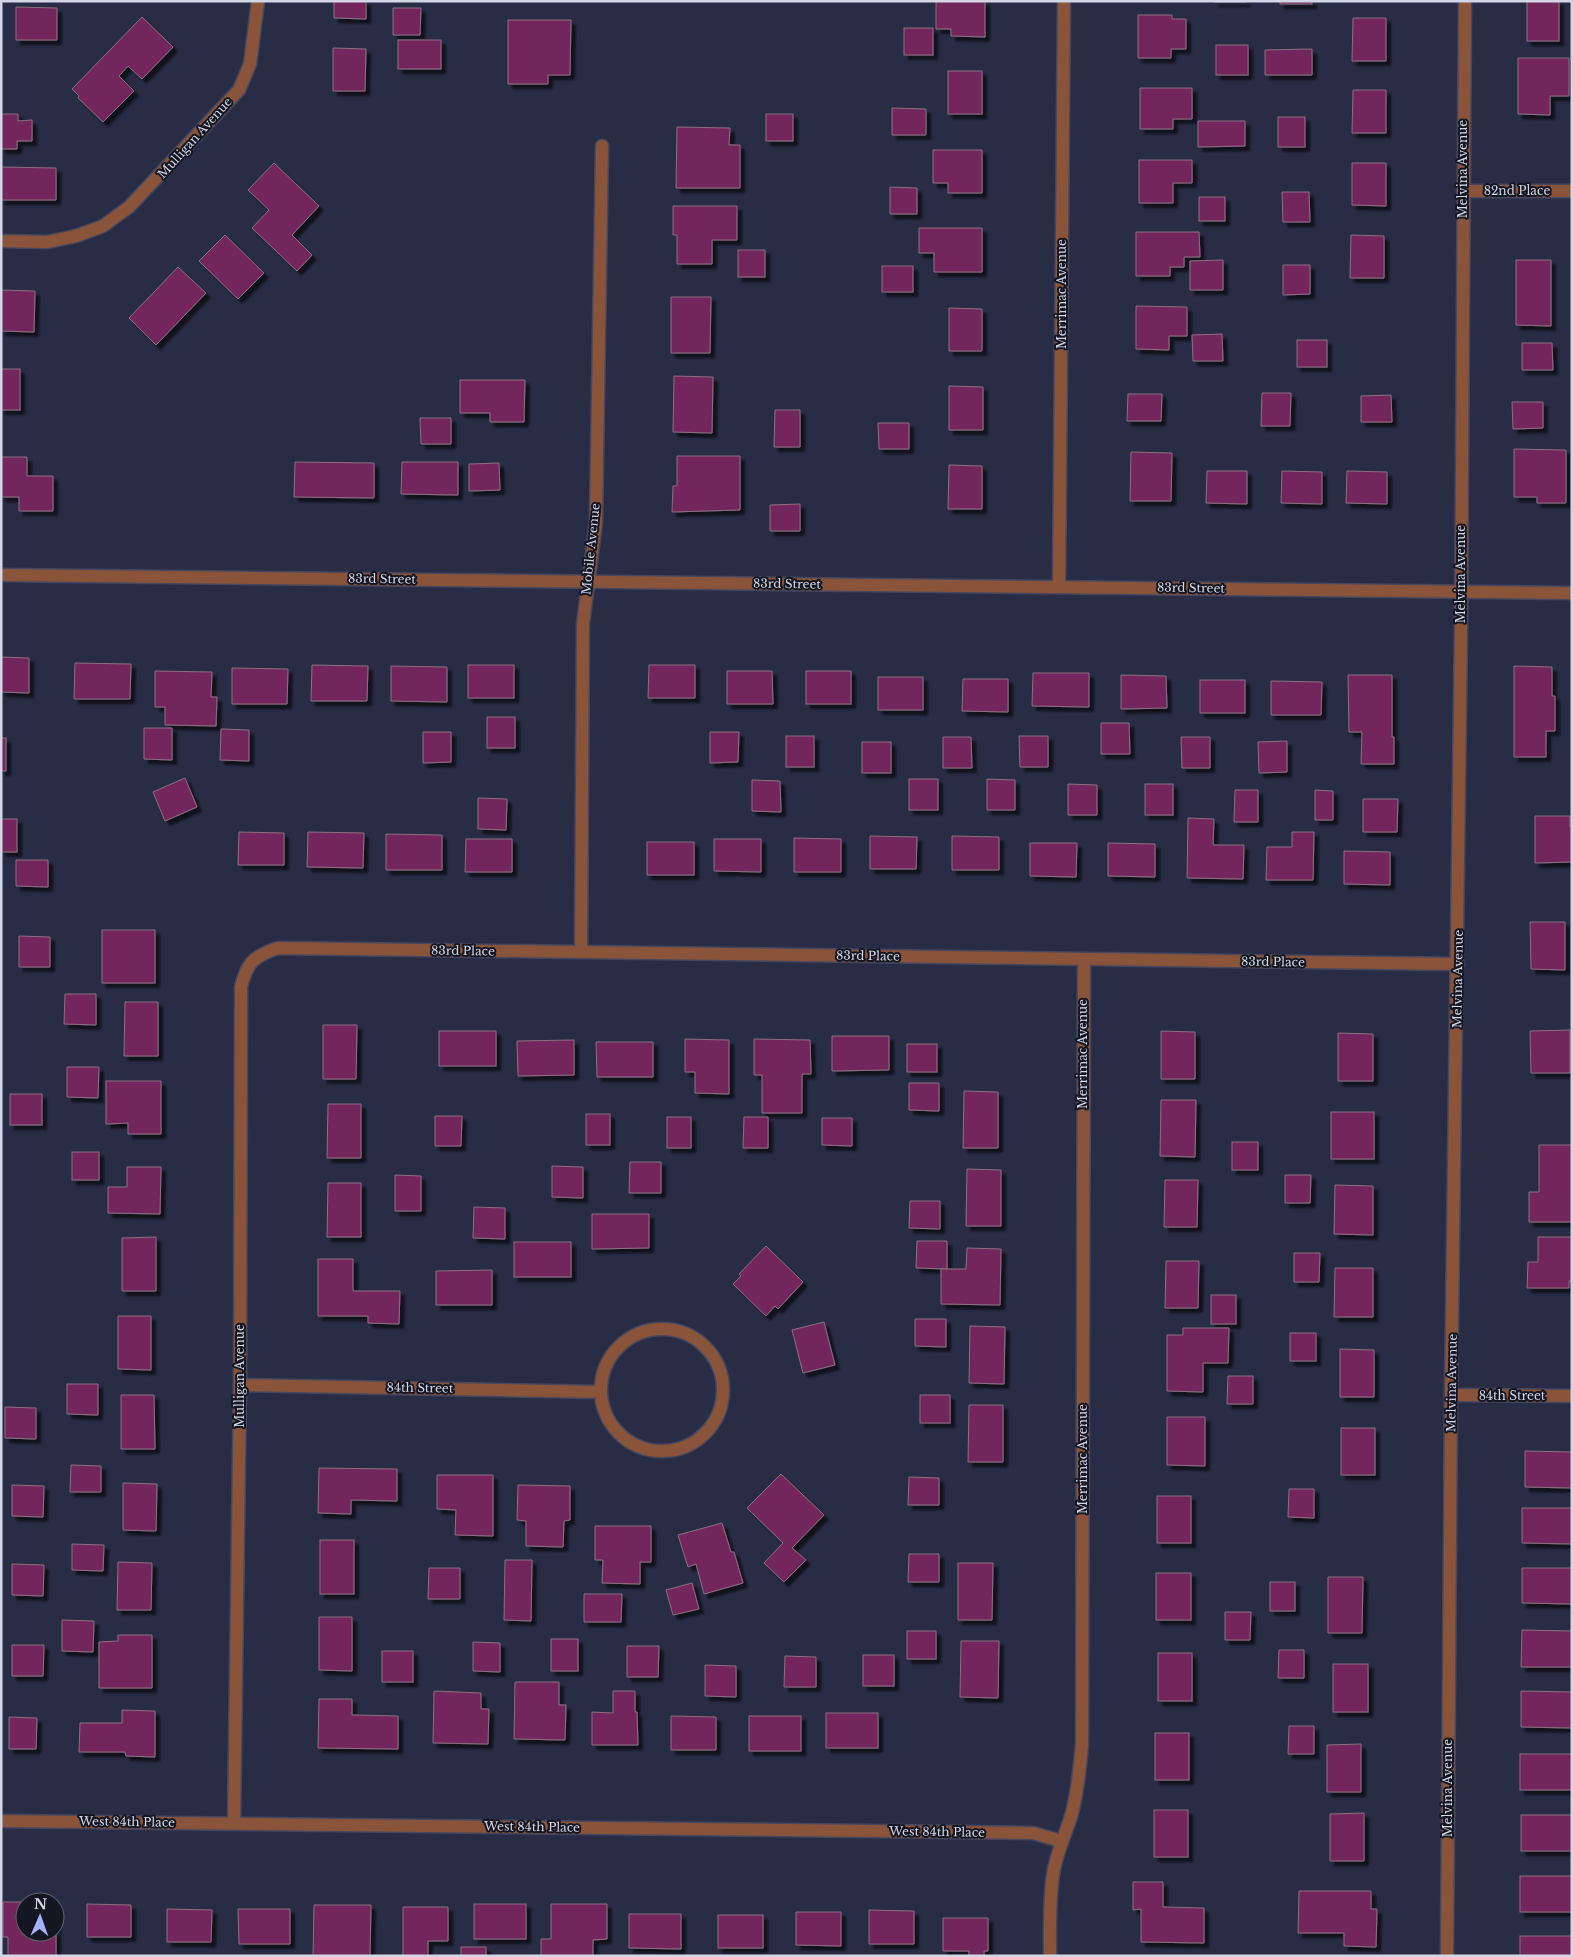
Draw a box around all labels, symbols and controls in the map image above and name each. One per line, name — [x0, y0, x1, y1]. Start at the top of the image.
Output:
street label: Mulligan Avenue — [154, 94, 235, 181]
street label: Melvina Avenue — [1455, 120, 1470, 218]
street label: 82nd Place — [1484, 183, 1550, 198]
street label: Merrimac Avenue — [1054, 239, 1069, 349]
street label: Mobile Avenue — [578, 502, 603, 595]
street label: Melvina Avenue — [1453, 525, 1468, 623]
street label: 83rd Street — [348, 570, 417, 587]
street label: 83rd Street — [753, 575, 822, 592]
street label: 83rd Street — [1157, 579, 1226, 596]
street label: Melvina Avenue — [1449, 930, 1466, 1028]
street label: 83rd Place — [431, 942, 495, 959]
street label: 83rd Place — [836, 947, 900, 964]
street label: 83rd Place — [1241, 953, 1305, 970]
street label: Merrimac Avenue — [1075, 999, 1090, 1109]
street label: Mulligan Avenue — [232, 1324, 247, 1428]
street label: Melvina Avenue — [1443, 1334, 1460, 1432]
street label: 84th Street — [387, 1379, 454, 1396]
street label: 84th Street — [1479, 1388, 1546, 1403]
street label: Merrimac Avenue — [1075, 1404, 1090, 1514]
street label: Melvina Avenue — [1440, 1739, 1455, 1837]
street label: West 84th Place — [78, 1813, 175, 1830]
street label: West 84th Place — [483, 1818, 580, 1835]
street label: West 84th Place — [888, 1823, 985, 1840]
north arrow — [15, 1892, 65, 1942]
text: N — [34, 1895, 47, 1913]

